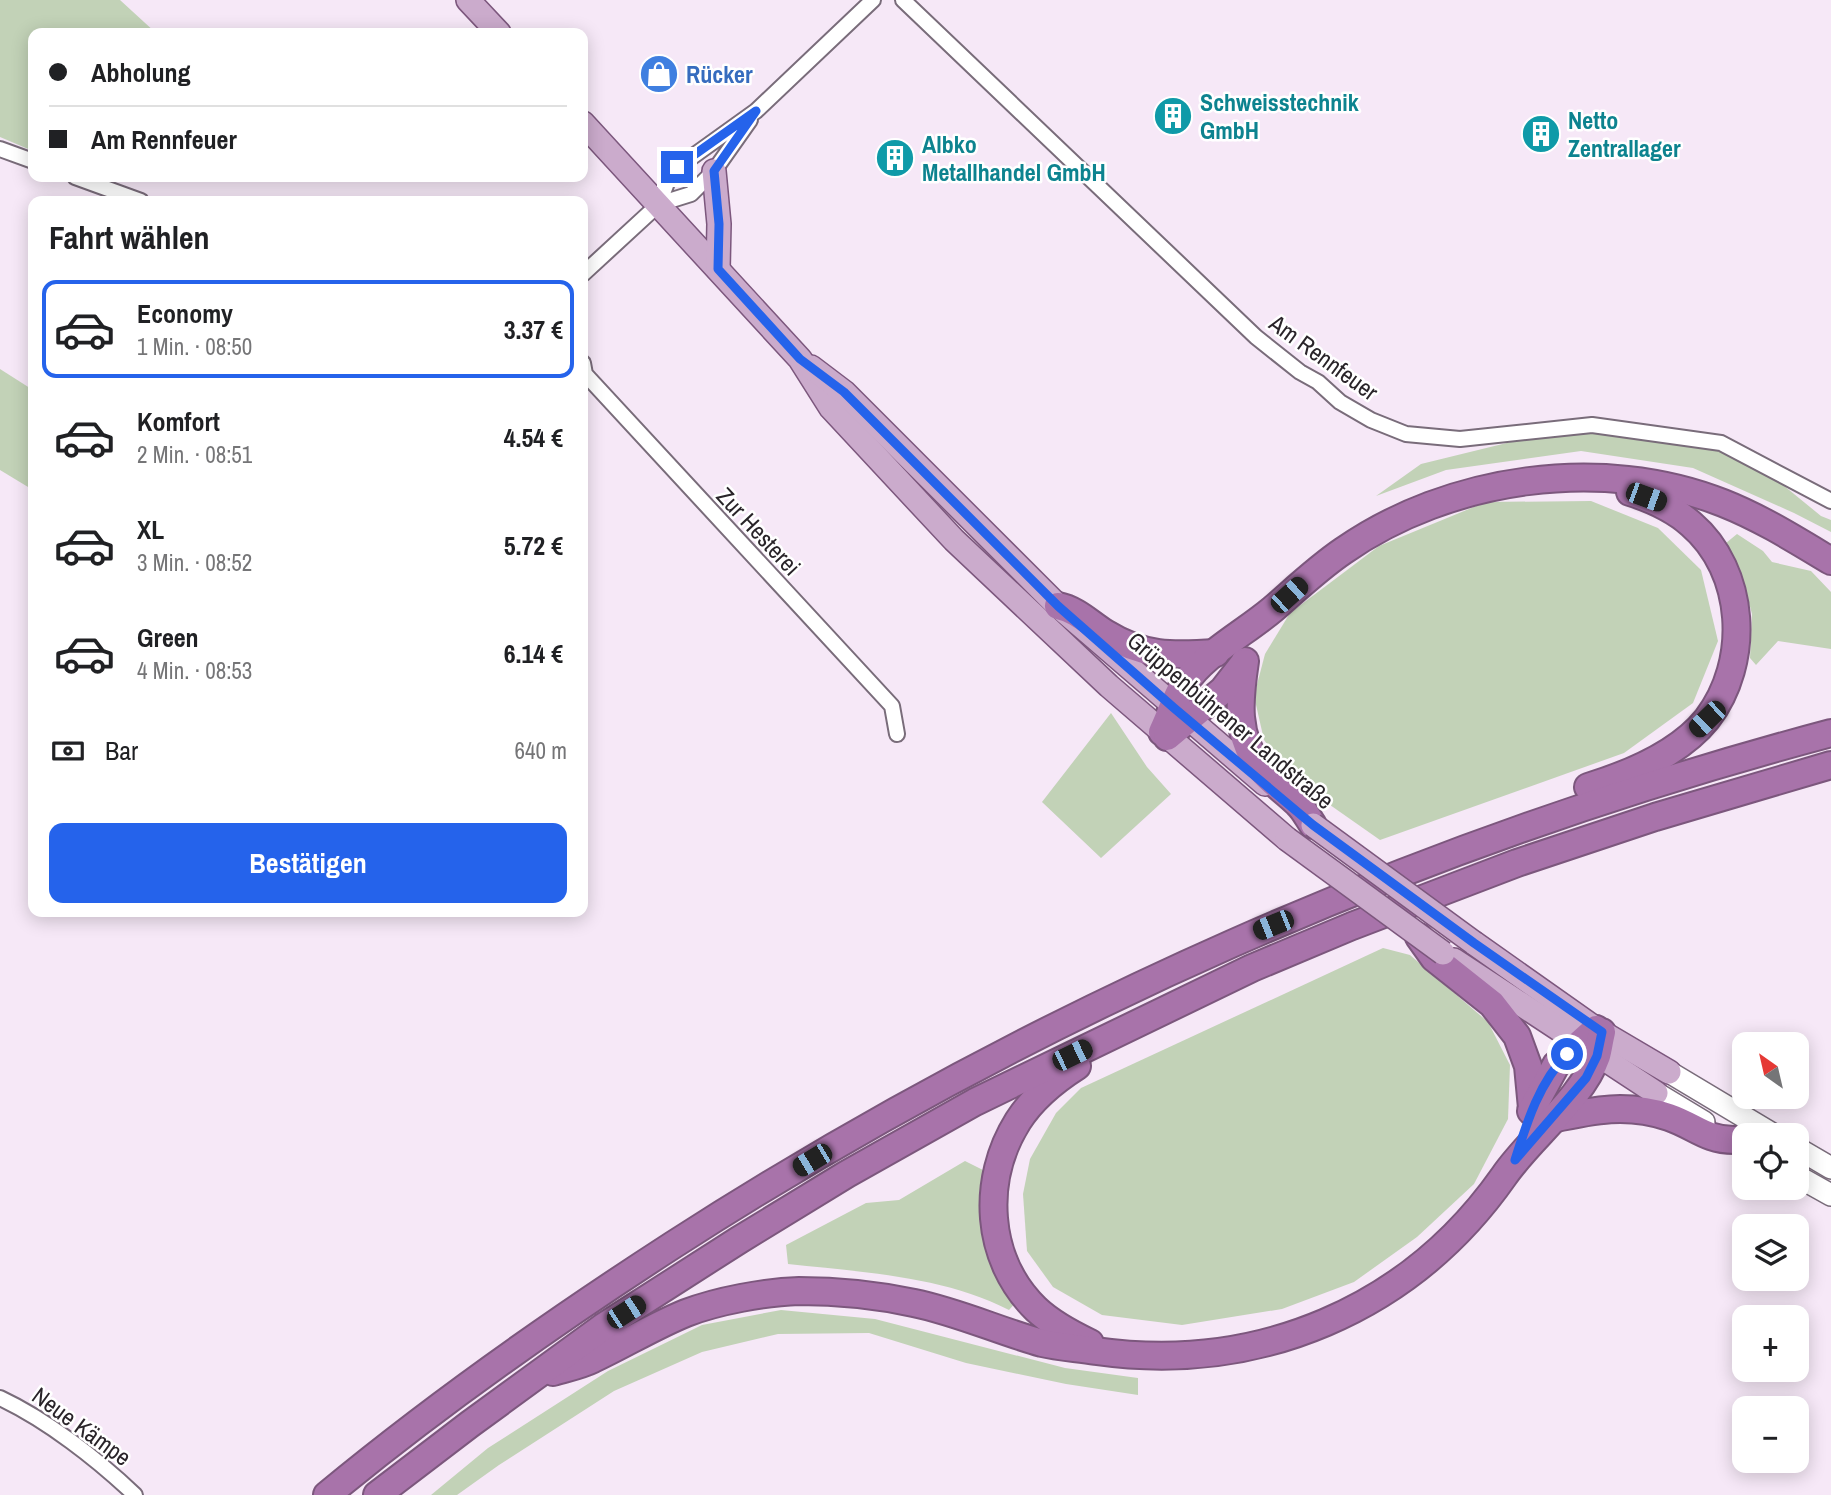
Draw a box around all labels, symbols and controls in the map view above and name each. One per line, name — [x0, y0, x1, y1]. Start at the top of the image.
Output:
shop icon: Rücker — [638, 53, 680, 95]
text: Abholung — [91, 55, 190, 90]
place label: Rücker — [686, 58, 753, 90]
place label: Schweisstechnik GmbH — [1200, 86, 1359, 146]
building icon: Schweisstechnik GmbH — [1152, 95, 1194, 137]
place label: Netto Zentrallager — [1568, 104, 1681, 164]
building icon: Netto Zentrallager — [1520, 113, 1562, 155]
text: Am Rennfeuer — [91, 122, 237, 157]
place label: Albko Metallhandel GmbH — [922, 128, 1106, 188]
building icon: Albko Metallhandel GmbH — [874, 137, 916, 179]
route end — [661, 151, 693, 183]
text: Fahrt wählen — [49, 216, 210, 259]
text: Economy — [137, 296, 233, 331]
icon: car — [53, 298, 116, 361]
street label: Am Rennfeuer — [1262, 306, 1385, 407]
text: 3.37 € — [504, 312, 563, 347]
text: 1 Min. · 08:50 — [137, 331, 252, 362]
text: Komfort — [137, 404, 220, 439]
icon: car — [53, 406, 116, 469]
text: 4.54 € — [504, 420, 563, 455]
text: 2 Min. · 08:51 — [137, 439, 252, 470]
street label: Zur Hesterei — [710, 480, 808, 582]
car — [1623, 480, 1670, 514]
text: XL — [137, 512, 164, 547]
icon: car — [53, 514, 116, 577]
text: 5.72 € — [504, 528, 563, 563]
text: 3 Min. · 08:52 — [137, 547, 252, 578]
car — [1267, 573, 1312, 617]
text: Green — [137, 620, 199, 655]
icon: car — [53, 622, 116, 685]
street label: Grüppenbührener Landstraße — [1121, 624, 1341, 816]
text: 6.14 € — [504, 636, 563, 671]
text: 4 Min. · 08:53 — [137, 655, 252, 686]
car — [1685, 697, 1730, 741]
icon: cash — [49, 732, 87, 770]
text: Bar — [105, 733, 138, 768]
text: 640 m — [515, 735, 567, 766]
button: Bestätigen — [49, 823, 567, 903]
car — [1250, 907, 1297, 943]
north arrow — [1732, 1032, 1810, 1110]
map controls — [1732, 1032, 1809, 1473]
car — [1049, 1036, 1096, 1074]
route start — [1551, 1038, 1583, 1070]
button: locate — [1732, 1123, 1809, 1200]
car — [789, 1140, 836, 1180]
button: layers — [1732, 1214, 1809, 1291]
car — [603, 1292, 650, 1332]
button: + — [1732, 1305, 1809, 1382]
street label: Neue Kämpe — [26, 1379, 138, 1473]
button: − — [1732, 1396, 1809, 1473]

